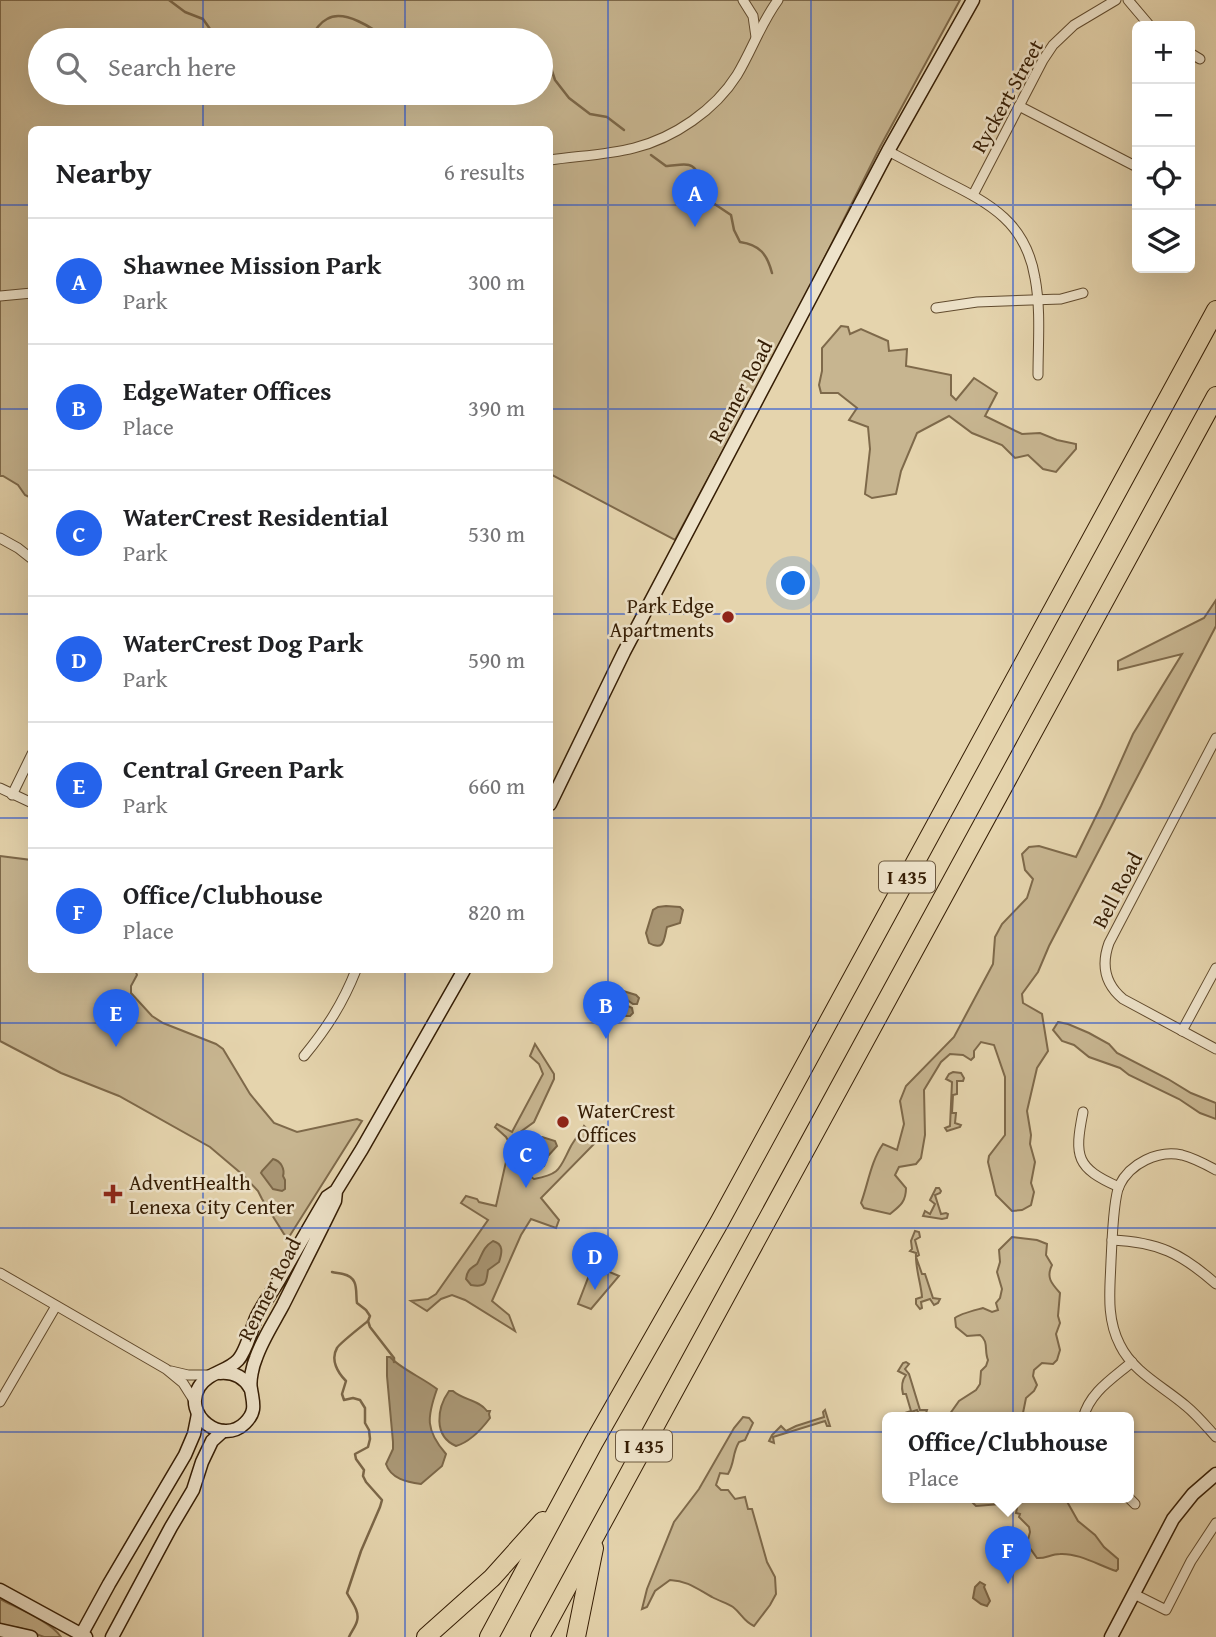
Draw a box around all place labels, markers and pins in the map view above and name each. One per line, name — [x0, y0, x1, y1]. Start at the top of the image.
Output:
pin: A — [672, 169, 718, 227]
place label: Park Edge Apartments — [609, 590, 714, 645]
marker: Park Edge Apartments — [720, 609, 736, 625]
pin: B — [583, 981, 629, 1039]
pin: E — [93, 989, 139, 1047]
place label: WaterCrest Offices — [577, 1095, 676, 1150]
marker: WaterCrest Offices — [555, 1114, 571, 1130]
pin: C — [503, 1130, 549, 1188]
place label: AdventHealth Lenexa City Center — [129, 1167, 295, 1222]
marker: AdventHealth Lenexa City Center — [103, 1184, 123, 1204]
pin: D — [572, 1232, 618, 1290]
pin: F — [985, 1526, 1031, 1584]

